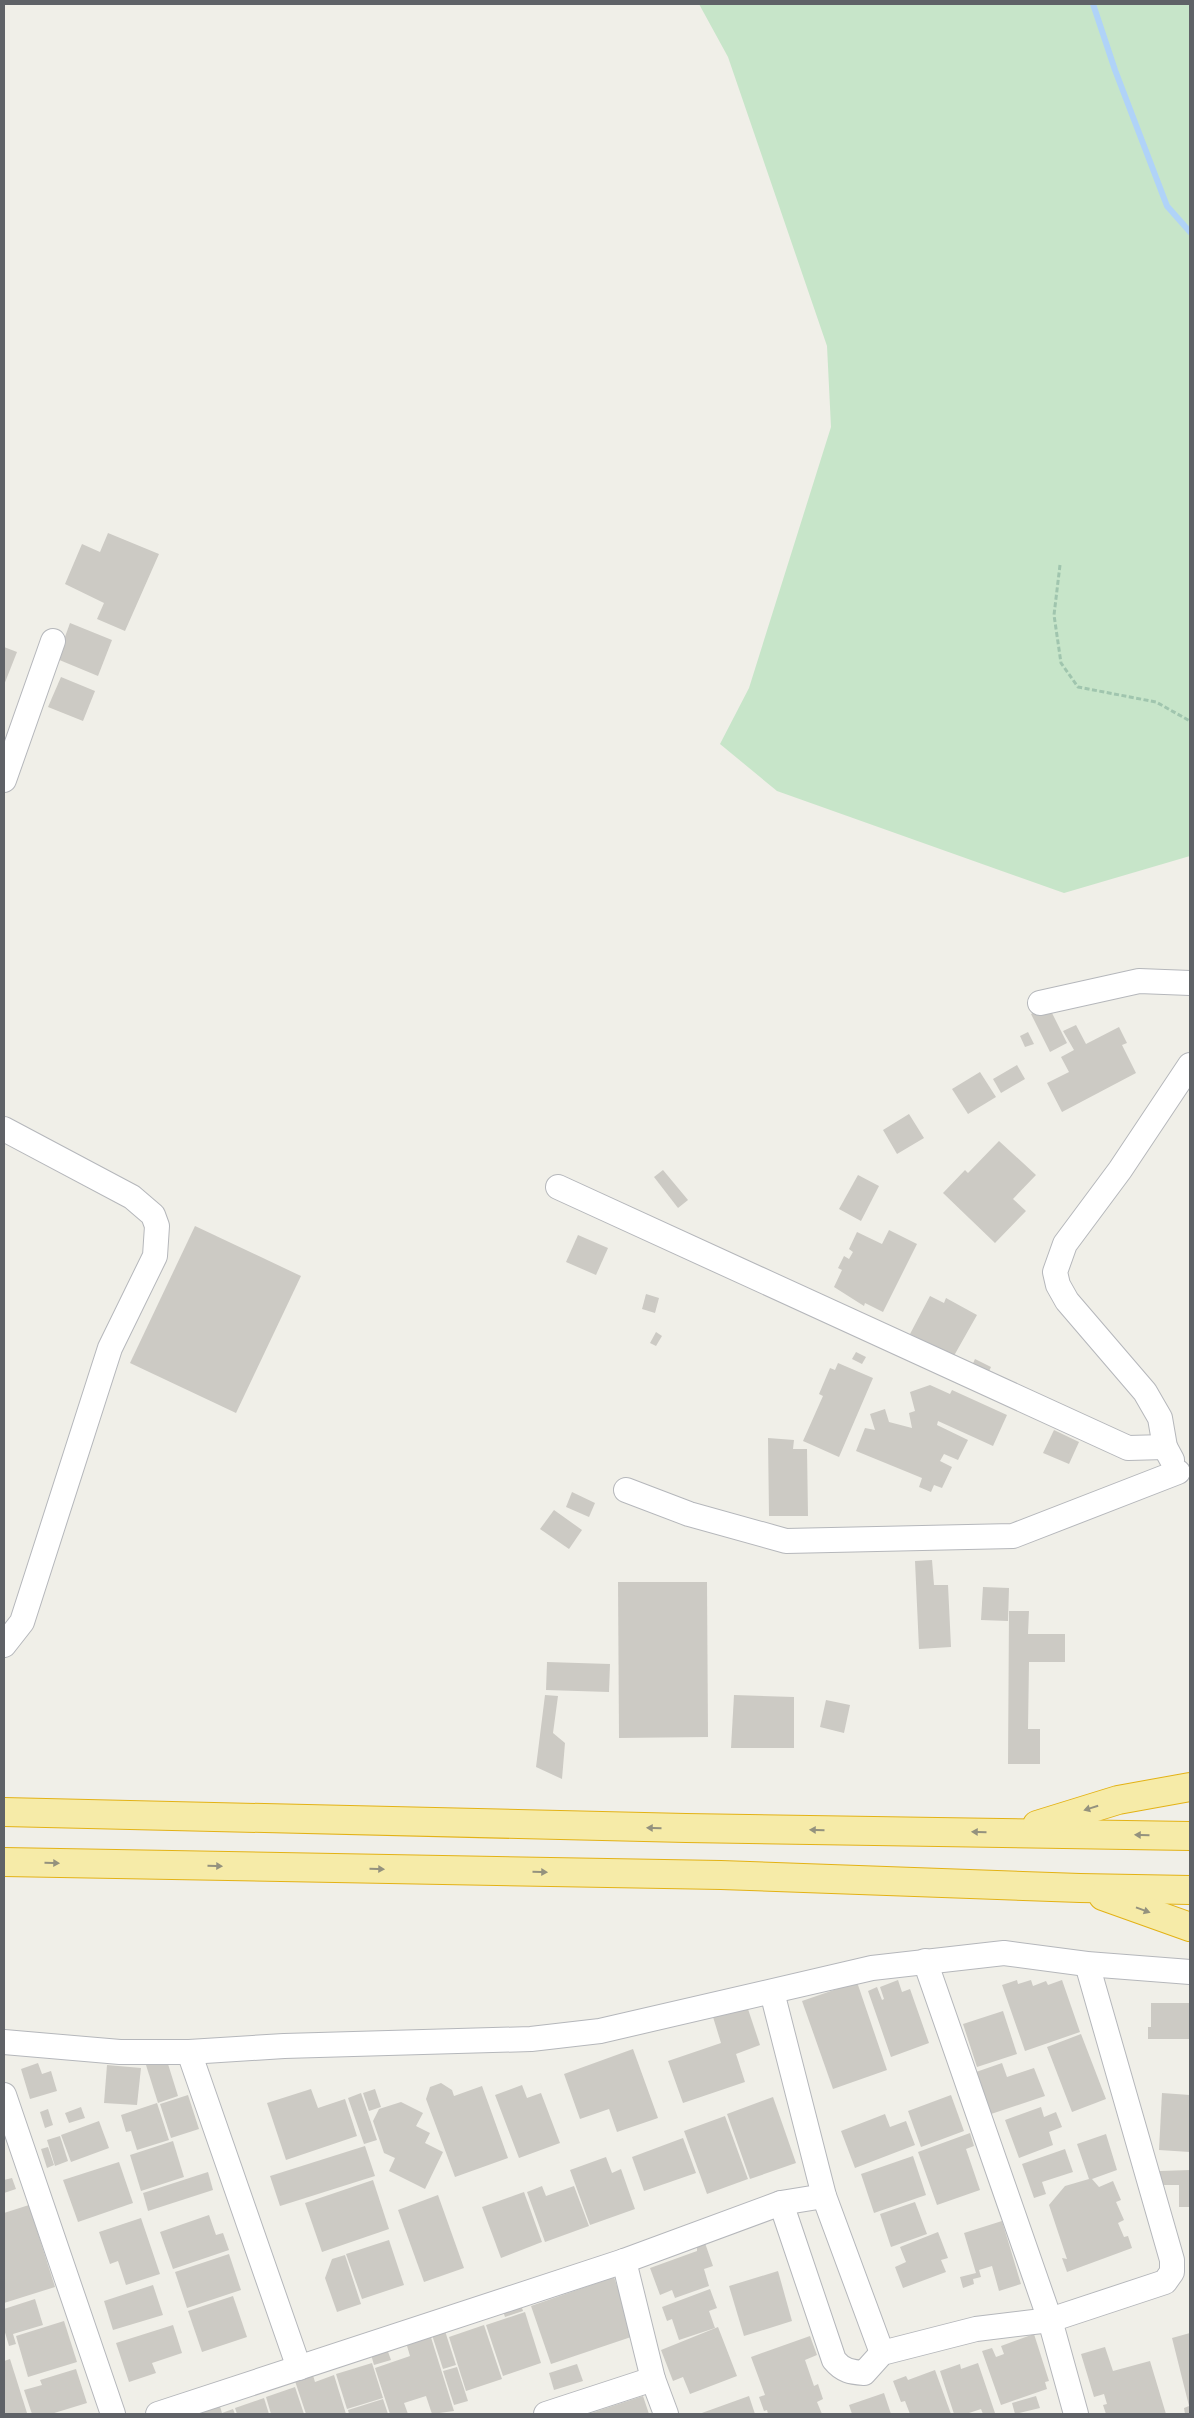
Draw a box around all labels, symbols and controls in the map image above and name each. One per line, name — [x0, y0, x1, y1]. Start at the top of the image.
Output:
one-way arrow — [1084, 1805, 1099, 1813]
one-way arrow — [646, 1824, 662, 1832]
one-way arrow — [808, 1826, 824, 1834]
one-way arrow — [971, 1828, 987, 1836]
one-way arrow — [1133, 1831, 1149, 1839]
one-way arrow — [45, 1859, 61, 1867]
one-way arrow — [207, 1862, 223, 1870]
one-way arrow — [370, 1865, 386, 1873]
one-way arrow — [532, 1868, 548, 1876]
one-way arrow — [1135, 1907, 1150, 1914]

